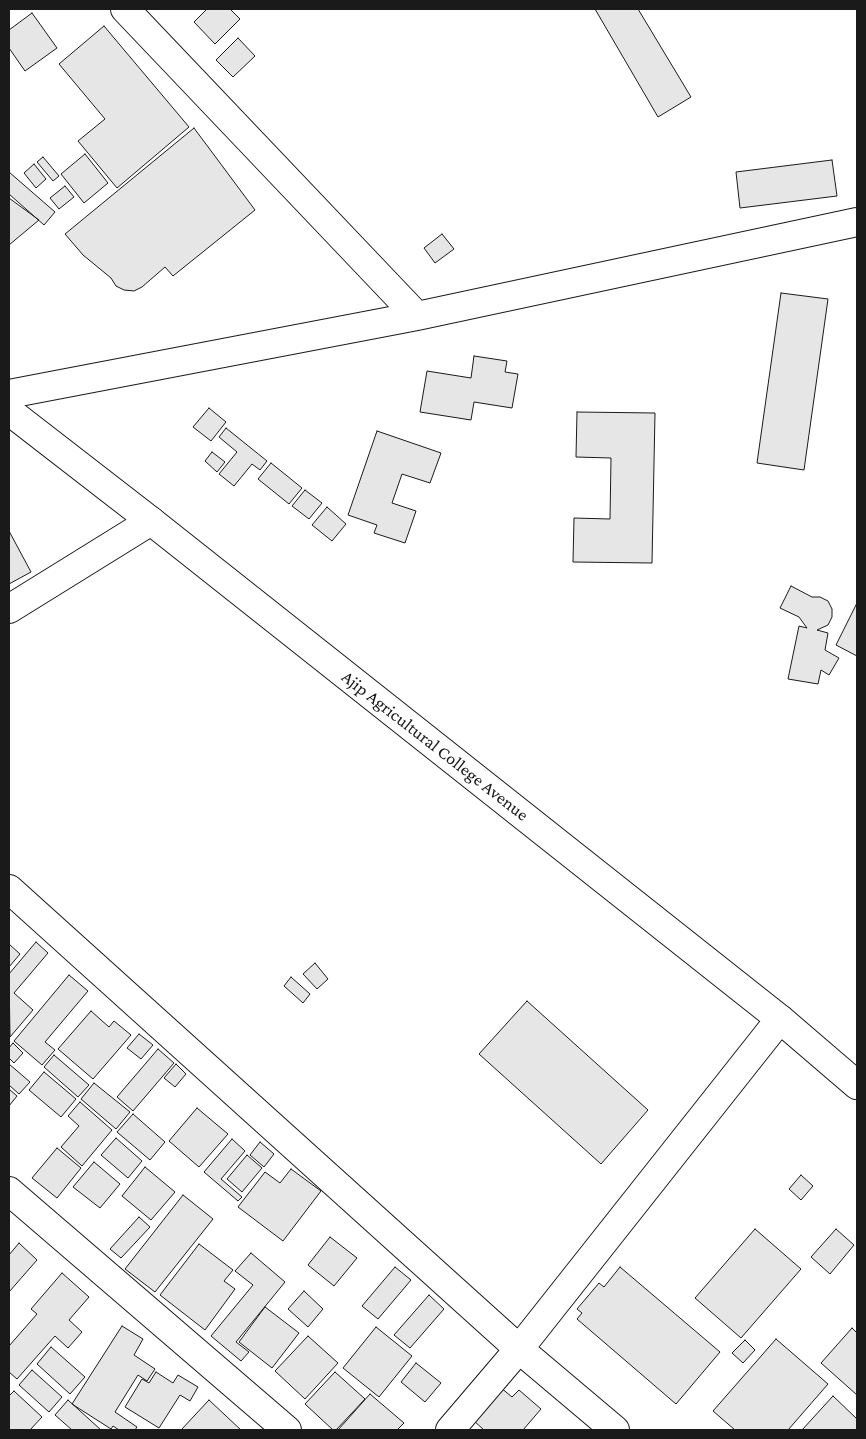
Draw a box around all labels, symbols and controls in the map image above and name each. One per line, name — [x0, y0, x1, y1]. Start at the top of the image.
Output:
street label: Ajip Agricultural College Avenue — [337, 666, 533, 826]

